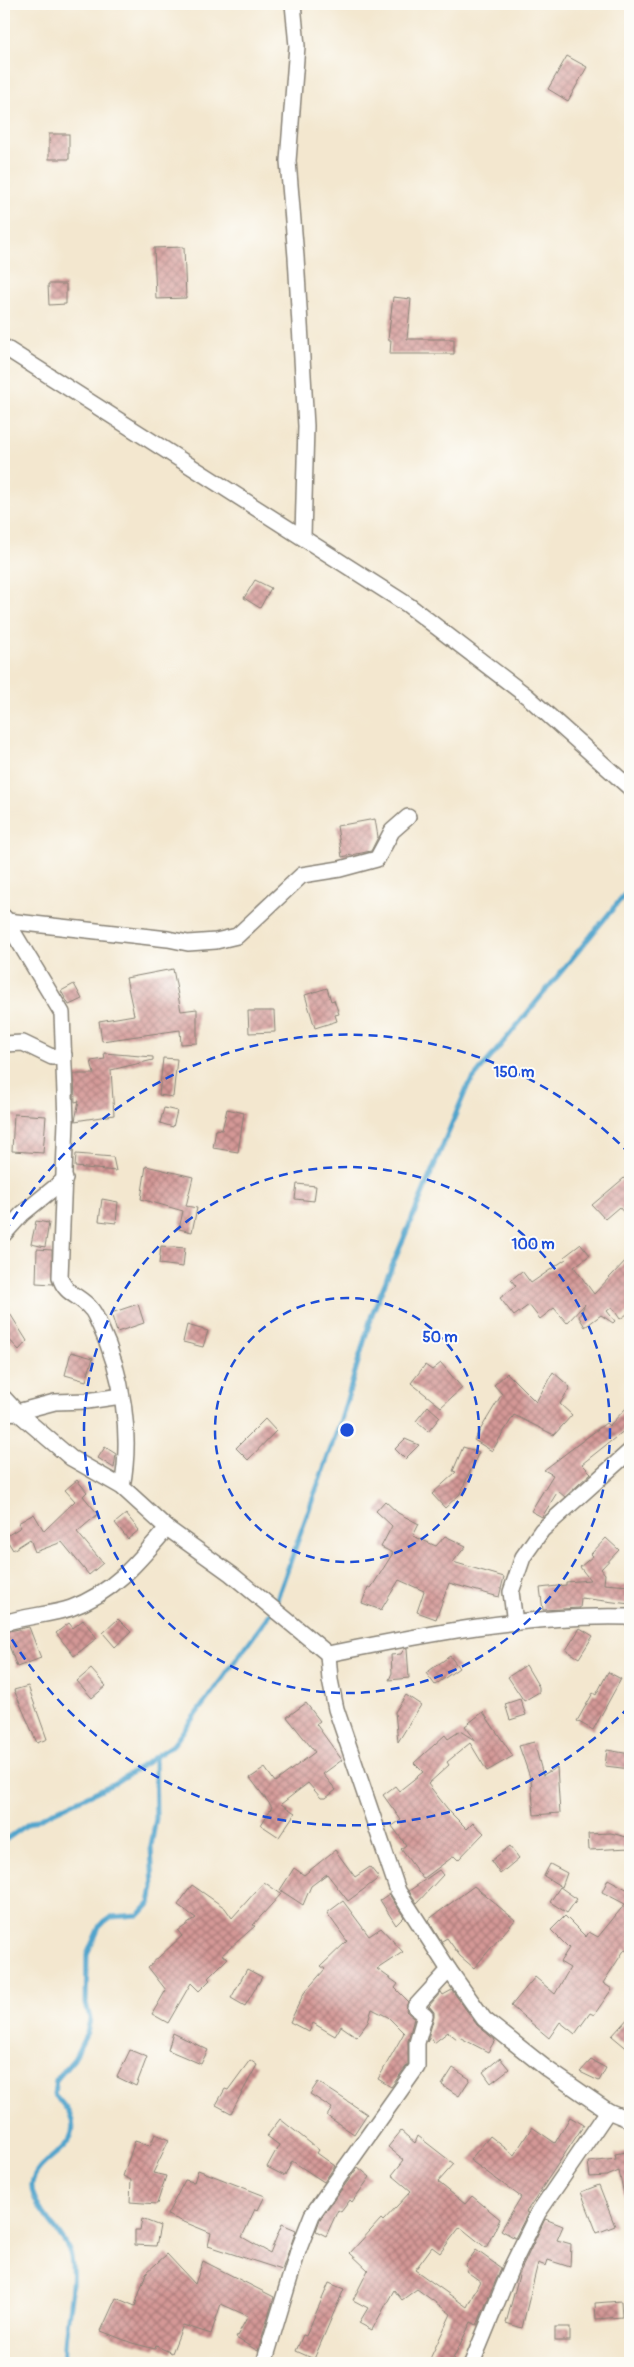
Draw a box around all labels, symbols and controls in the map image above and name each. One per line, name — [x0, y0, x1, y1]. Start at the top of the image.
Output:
text: 150 m — [494, 1063, 534, 1082]
text: 100 m — [512, 1235, 554, 1254]
text: 50 m — [423, 1328, 457, 1347]
centre of rings — [338, 1421, 356, 1439]

